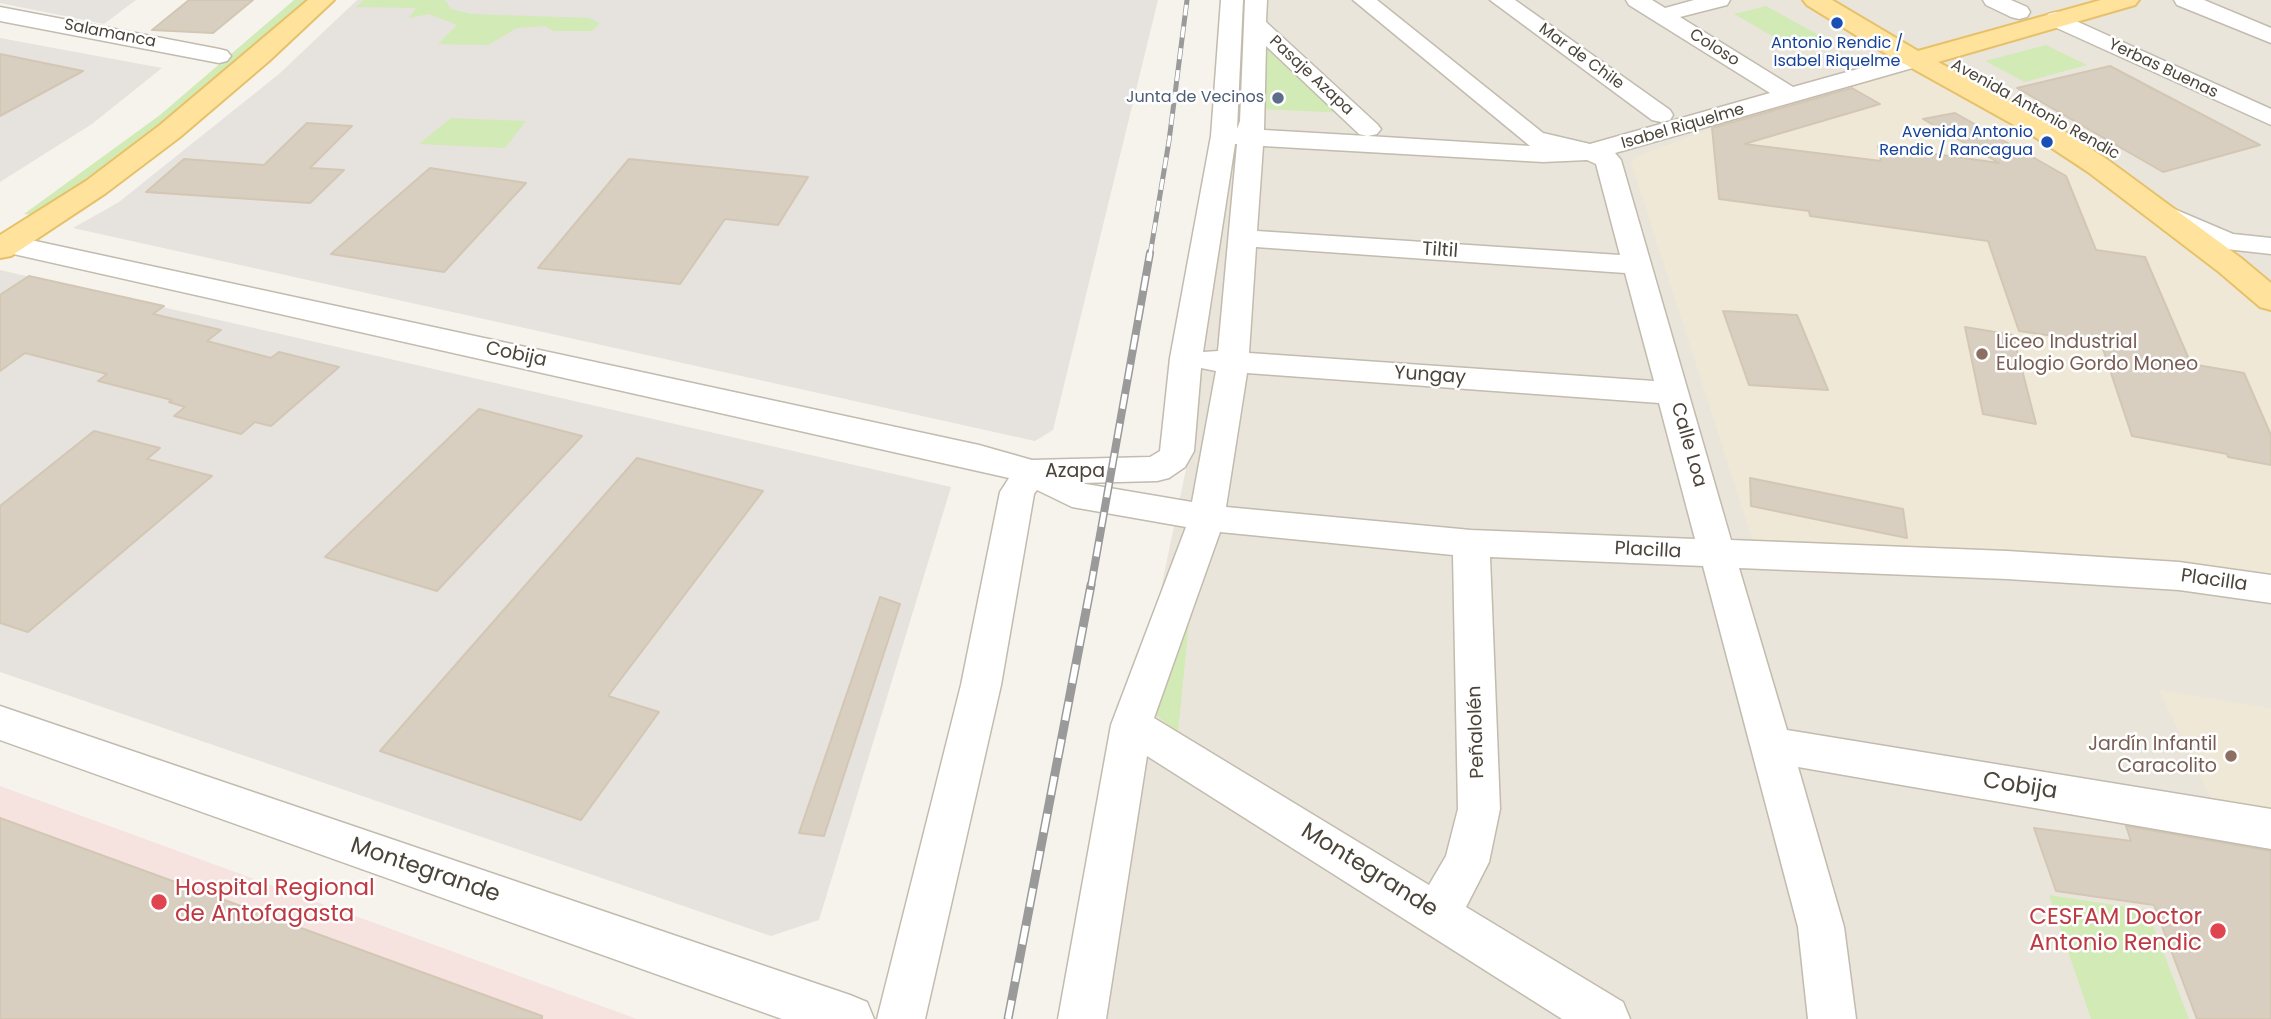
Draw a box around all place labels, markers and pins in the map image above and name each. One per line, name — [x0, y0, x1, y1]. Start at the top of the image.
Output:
marker: Antonio Rendic / Isabel Riquelme — [1829, 15, 1845, 31]
place label: Antonio Rendic / Isabel Riquelme — [1771, 34, 1903, 72]
place label: Junta de Vecinos — [1126, 88, 1264, 108]
marker: Junta de Vecinos — [1270, 90, 1286, 106]
place label: Avenida Antonio Rendic / Rancagua — [1879, 123, 2033, 161]
marker: Avenida Antonio Rendic / Rancagua — [2039, 134, 2055, 150]
place label: Liceo Industrial Eulogio Gordo Moneo — [1996, 332, 2198, 376]
marker: Liceo Industrial Eulogio Gordo Moneo — [1974, 346, 1990, 362]
place label: Jardín Infantil Caracolito — [2088, 734, 2217, 778]
marker: Jardín Infantil Caracolito — [2223, 748, 2239, 764]
place label: Hospital Regional de Antofagasta — [175, 875, 375, 929]
marker: Hospital Regional de Antofagasta — [149, 892, 169, 912]
place label: CESFAM Doctor Antonio Rendic — [2029, 904, 2202, 958]
marker: CESFAM Doctor Antonio Rendic — [2208, 921, 2228, 941]

